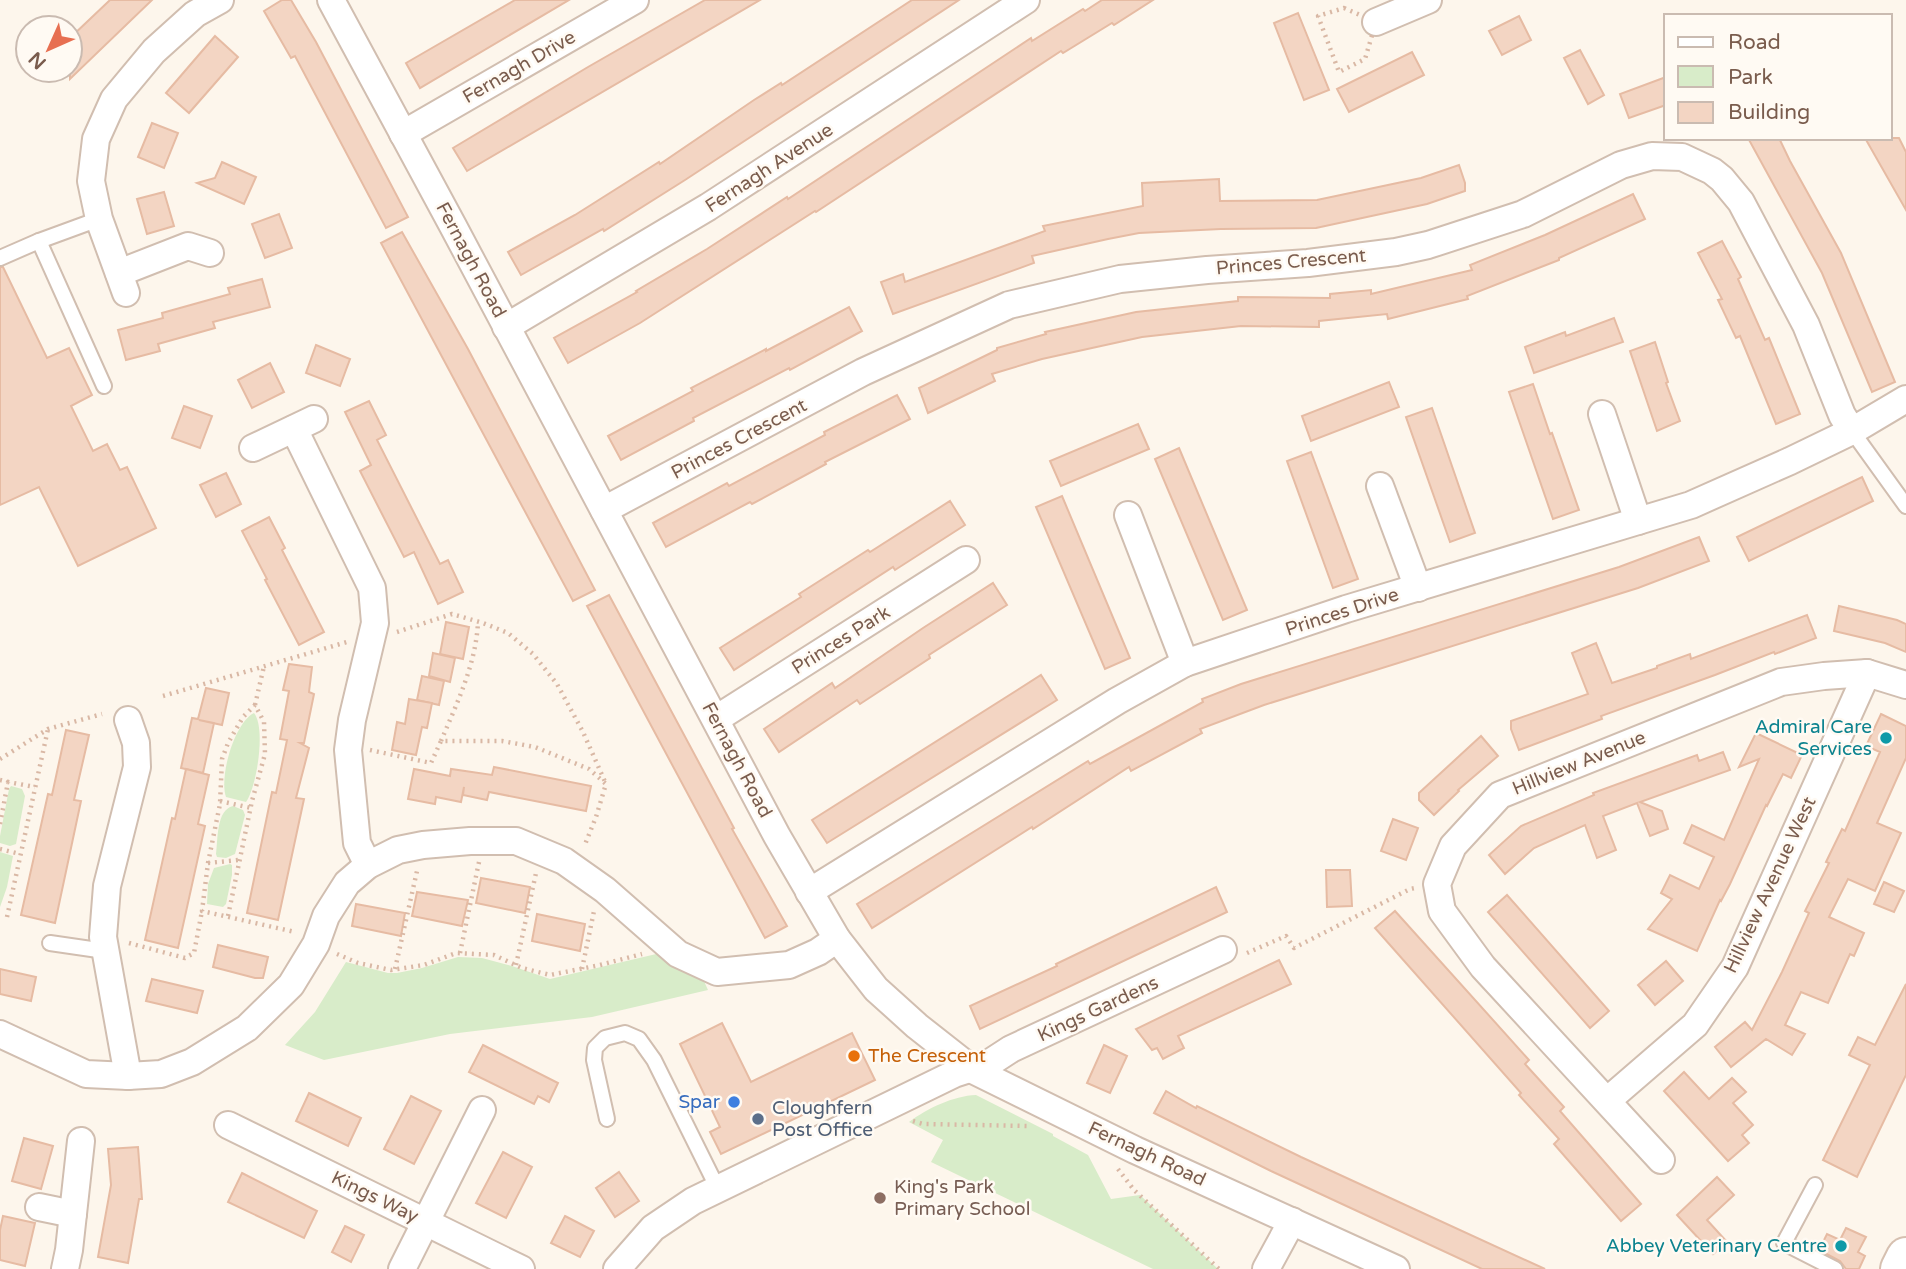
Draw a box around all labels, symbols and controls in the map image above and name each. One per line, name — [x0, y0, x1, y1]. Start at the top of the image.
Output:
north arrow — [14, 14, 84, 84]
legend — [1664, 14, 1892, 140]
street label: Fernagh Drive — [459, 26, 579, 108]
text: Road — [1728, 30, 1781, 55]
text: N — [25, 47, 51, 73]
text: Park — [1728, 65, 1773, 90]
text: Building — [1728, 100, 1810, 125]
street label: Fernagh Avenue — [701, 119, 837, 217]
street label: Fernagh Road — [431, 199, 511, 321]
street label: Princes Crescent — [1215, 244, 1367, 280]
street label: Princes Crescent — [667, 394, 811, 484]
street label: Princes Drive — [1283, 583, 1401, 641]
street label: Princes Park — [788, 601, 894, 679]
street label: Fernagh Road — [697, 699, 777, 821]
place label: Admiral Care Services — [1755, 716, 1872, 760]
street label: Hillview Avenue — [1509, 726, 1649, 800]
marker: Admiral Care Services — [1878, 730, 1894, 746]
street label: Hillview Avenue West — [1719, 793, 1821, 977]
street label: Kings Gardens — [1034, 971, 1162, 1047]
place label: The Crescent — [868, 1045, 986, 1067]
marker: The Crescent — [846, 1048, 862, 1064]
place label: Spar — [679, 1091, 721, 1113]
marker: Spar — [726, 1094, 742, 1110]
place label: Cloughfern Post Office — [772, 1097, 873, 1141]
marker: Cloughfern Post Office — [750, 1111, 766, 1127]
street label: Fernagh Road — [1085, 1117, 1209, 1191]
street label: Kings Way — [328, 1166, 422, 1228]
place label: King's Park Primary School — [894, 1176, 1030, 1220]
marker: King's Park Primary School — [872, 1190, 888, 1206]
place label: Abbey Veterinary Centre — [1606, 1235, 1827, 1257]
marker: Abbey Veterinary Centre — [1833, 1238, 1849, 1254]

